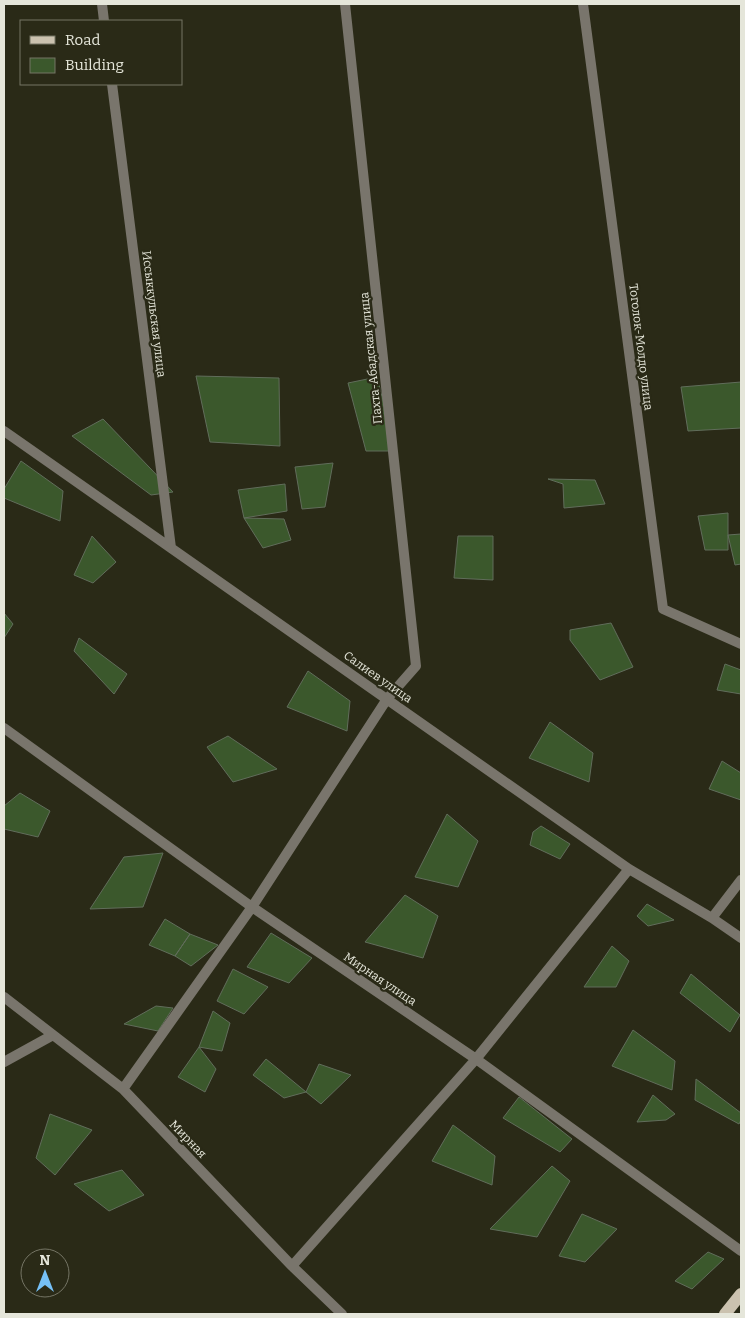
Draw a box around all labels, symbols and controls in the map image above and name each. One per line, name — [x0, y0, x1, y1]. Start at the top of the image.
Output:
legend — [20, 20, 182, 85]
text: Road — [65, 31, 100, 49]
text: Building — [65, 56, 124, 74]
street label: Иссыккульская улица — [139, 250, 169, 379]
street label: Тоголок-Молдо улица — [626, 283, 656, 412]
street label: Пахта-Абадская улица — [357, 291, 385, 425]
street label: Салиев улица — [341, 648, 415, 706]
street label: Мирная улица — [341, 950, 419, 1009]
street label: Мирная — [167, 1117, 210, 1161]
north arrow — [20, 1248, 70, 1298]
text: N — [40, 1252, 51, 1269]

